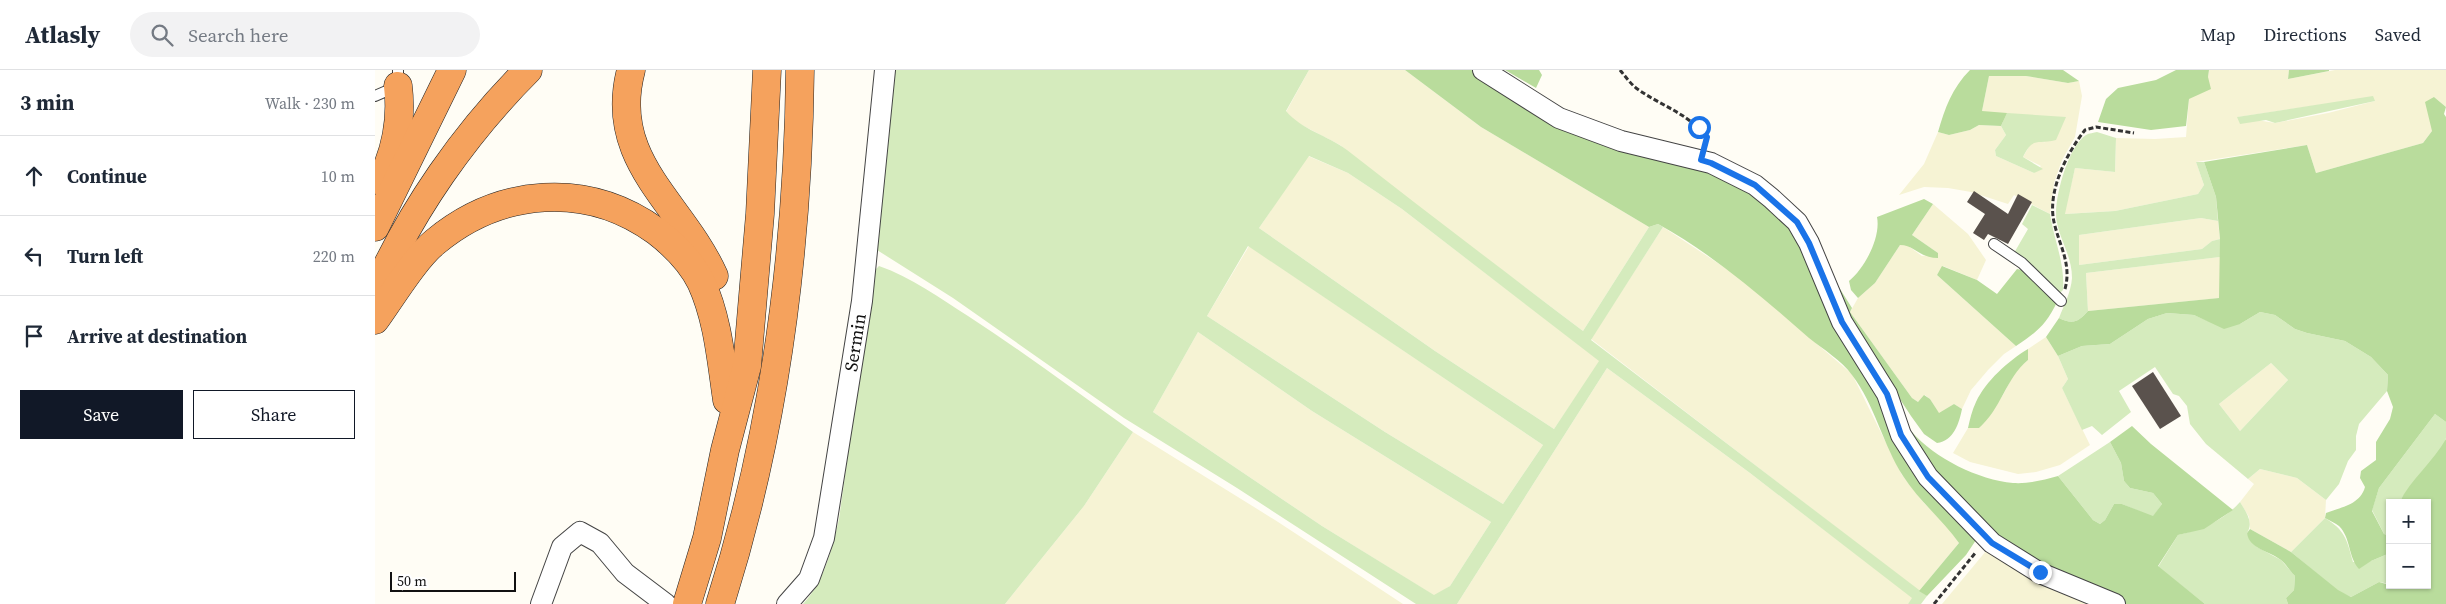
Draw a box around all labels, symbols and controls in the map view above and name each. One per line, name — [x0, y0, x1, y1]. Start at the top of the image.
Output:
search box — [130, 12, 480, 57]
text: Atlasly — [25, 18, 100, 51]
icon: search — [148, 21, 176, 49]
text: Search here — [188, 22, 288, 48]
text: Map — [2200, 22, 2236, 47]
text: Directions — [2264, 22, 2347, 47]
text: Saved — [2375, 22, 2421, 47]
text: 3 min — [20, 88, 75, 117]
text: Walk · 230 m — [265, 92, 355, 114]
route start — [1688, 116, 1711, 139]
icon: ahead — [20, 162, 48, 190]
text: Continue — [67, 163, 147, 189]
text: 10 m — [321, 165, 355, 187]
icon: left — [20, 242, 48, 270]
text: Turn left — [67, 243, 143, 269]
text: 220 m — [313, 245, 355, 267]
street label: Sermin — [838, 311, 872, 373]
icon: arrive — [20, 322, 48, 350]
text: Arrive at destination — [67, 323, 247, 349]
button: Save — [20, 390, 183, 439]
button: Share — [193, 390, 355, 439]
map controls — [2386, 499, 2431, 589]
button: + — [2386, 499, 2431, 544]
button: − — [2386, 544, 2431, 589]
route end — [2029, 561, 2052, 584]
scale bar — [390, 569, 516, 592]
text: 50 m — [397, 571, 427, 591]

